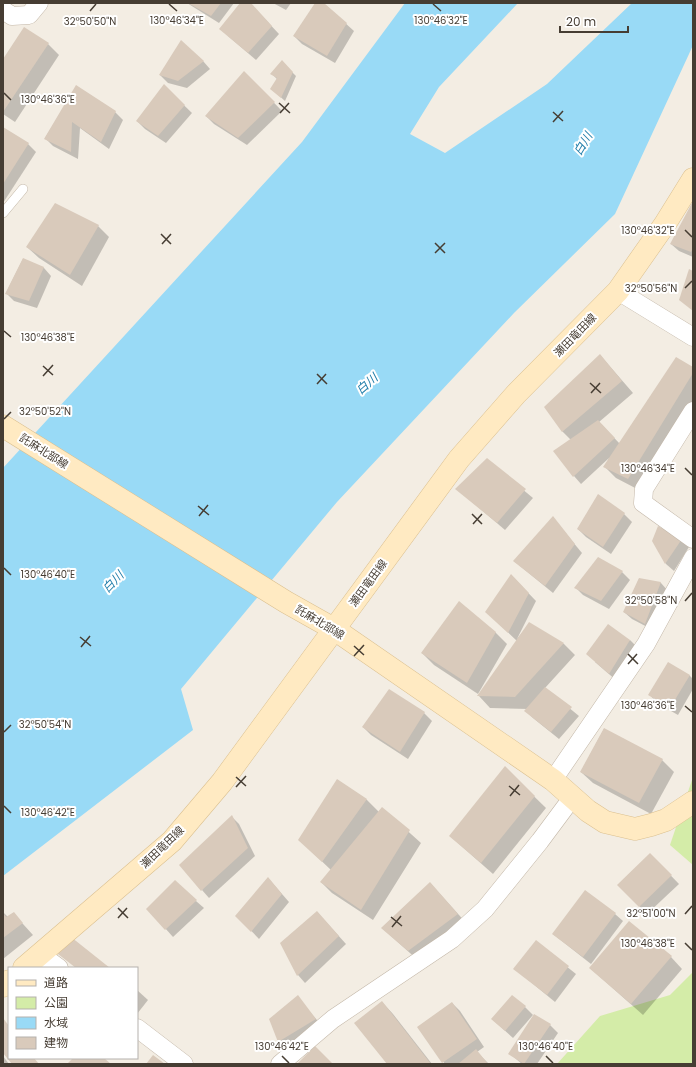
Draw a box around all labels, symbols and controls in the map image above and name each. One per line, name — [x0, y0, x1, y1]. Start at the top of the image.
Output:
scale bar — [560, 8, 628, 34]
text: 130°46'34"E — [150, 13, 204, 28]
text: 130°46'32"E — [414, 13, 468, 28]
text: 20 m — [566, 13, 596, 30]
text: 32°50'50"N — [64, 14, 116, 29]
text: 130°46'36"E — [21, 92, 75, 107]
water label: 白川 — [569, 127, 597, 158]
text: 130°46'32"E — [621, 223, 675, 238]
text: 32°50'56"N — [625, 281, 677, 296]
street label: 瀬田竜田線 — [550, 310, 600, 360]
text: 130°46'38"E — [21, 330, 75, 345]
water label: 白川 — [352, 368, 383, 398]
text: 32°50'52"N — [19, 404, 71, 419]
street label: 託麻北部線 — [16, 430, 72, 472]
text: 130°46'34"E — [621, 461, 675, 476]
street label: 瀬田竜田線 — [345, 556, 391, 610]
water label: 白川 — [98, 566, 128, 596]
text: 130°46'40"E — [21, 567, 75, 582]
text: 32°50'58"N — [625, 593, 677, 608]
street label: 託麻北部線 — [292, 601, 348, 643]
text: 130°46'36"E — [621, 698, 675, 713]
text: 32°50'54"N — [19, 717, 71, 732]
text: 130°46'42"E — [21, 805, 75, 820]
street label: 瀬田竜田線 — [137, 822, 187, 872]
text: 32°51'00"N — [626, 906, 676, 921]
text: 130°46'38"E — [621, 936, 675, 951]
legend — [8, 967, 138, 1059]
text: 道路 — [44, 974, 68, 991]
text: 公園 — [44, 994, 68, 1011]
text: 水域 — [44, 1014, 68, 1031]
text: 建物 — [44, 1034, 68, 1051]
text: 130°46'42"E — [255, 1039, 309, 1054]
text: 130°46'40"E — [519, 1039, 573, 1054]

